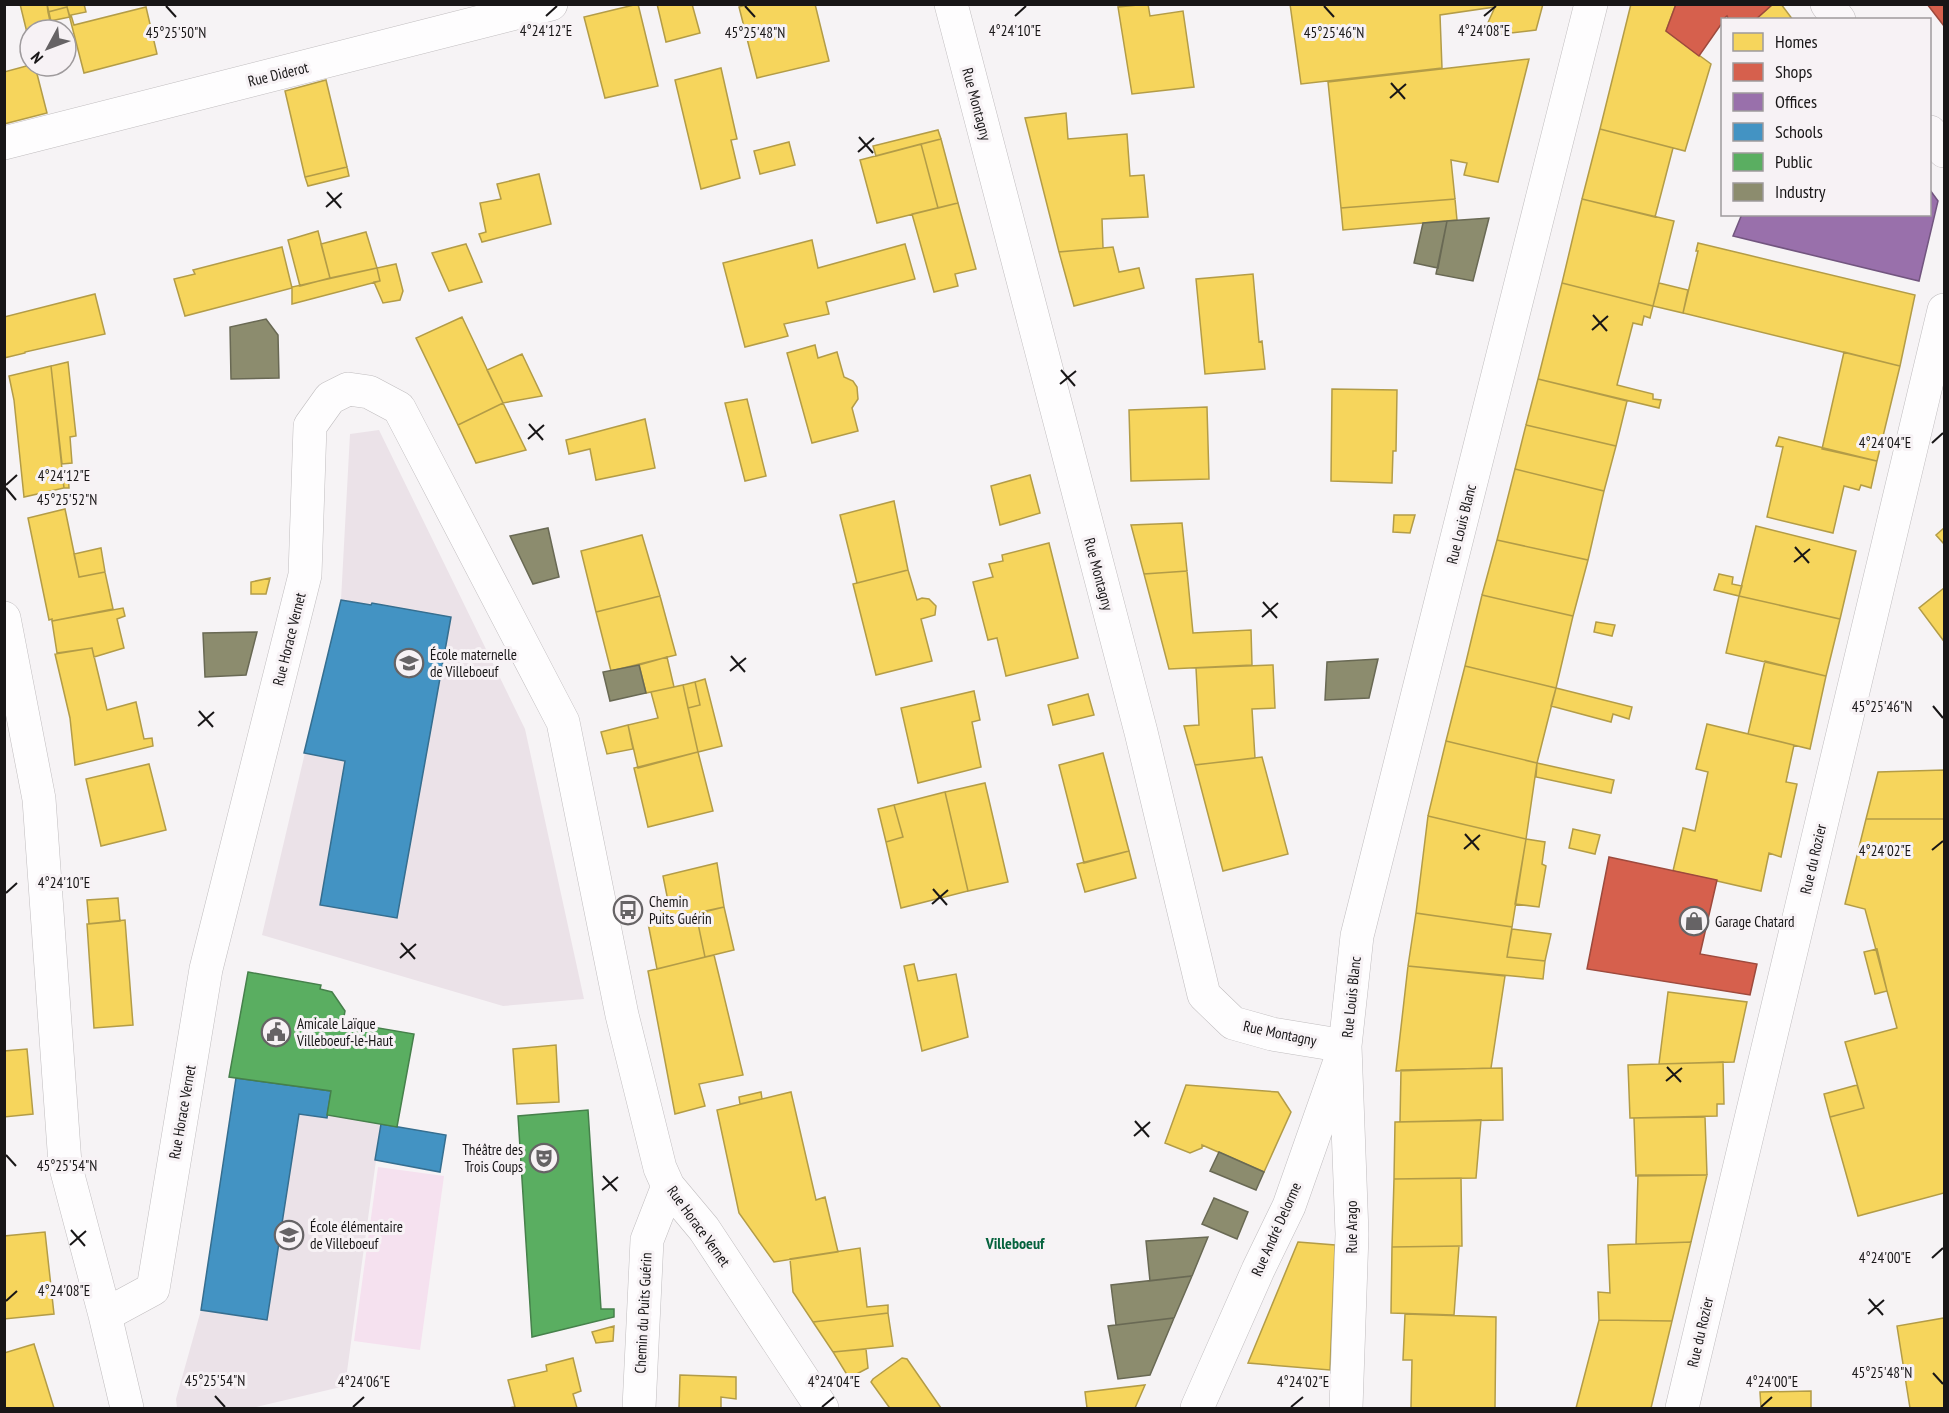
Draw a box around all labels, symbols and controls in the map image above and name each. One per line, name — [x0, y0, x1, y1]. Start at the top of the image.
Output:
north arrow — [18, 18, 78, 78]
legend — [1721, 18, 1931, 216]
text: 4°24'12"E — [520, 21, 572, 40]
text: 4°24'10"E — [989, 21, 1041, 40]
text: 4°24'08"E — [1458, 21, 1510, 40]
text: 45°25'50"N — [146, 23, 206, 42]
text: 45°25'48"N — [725, 23, 785, 42]
text: 45°25'46"N — [1304, 23, 1364, 42]
text: Homes — [1775, 30, 1818, 53]
text: N — [26, 48, 47, 68]
street label: Rue Diderot — [246, 57, 310, 91]
text: Shops — [1775, 60, 1812, 83]
street label: Rue Montagny — [958, 66, 996, 143]
text: Offices — [1775, 90, 1817, 113]
text: Schools — [1775, 120, 1823, 143]
text: Public — [1775, 150, 1813, 173]
text: Industry — [1775, 180, 1826, 203]
text: 4°24'04"E — [1859, 433, 1911, 452]
text: 4°24'12"E — [38, 466, 90, 485]
street label: Rue Louis Blanc — [1442, 481, 1480, 566]
text: 45°25'52"N — [37, 490, 97, 509]
street label: Rue Montagny — [1080, 536, 1118, 613]
street label: Rue Horace Vernet — [268, 590, 310, 688]
place label: École maternelle de Villeboeuf — [430, 645, 517, 681]
school or university icon: École maternelle de Villeboeuf — [393, 647, 425, 679]
text: 45°25'46"N — [1852, 697, 1912, 716]
street label: Rue du Rozier — [1796, 821, 1830, 896]
text: 4°24'02"E — [1859, 841, 1911, 860]
text: 4°24'10"E — [38, 873, 90, 892]
place label: Chemin Puits Guérin — [649, 892, 712, 928]
bus stop icon: Chemin Puits Guérin — [612, 894, 644, 926]
shop icon: Garage Chatard — [1678, 905, 1710, 937]
place label: Garage Chatard — [1715, 912, 1795, 931]
street label: Rue Louis Blanc — [1337, 955, 1365, 1039]
place label: Amicale Laïque Villeboeuf-le-Haut — [296, 1014, 393, 1050]
public building icon: Amicale Laïque Villeboeuf-le-Haut — [260, 1016, 292, 1048]
street label: Rue Montagny — [1242, 1016, 1319, 1050]
street label: Rue Horace Vernet — [164, 1063, 200, 1161]
place label: Théâtre des Trois Coups — [462, 1140, 523, 1176]
theatre icon: Théâtre des Trois Coups — [528, 1142, 560, 1174]
text: 45°25'54"N — [37, 1156, 97, 1175]
street label: Rue André Delorme — [1247, 1179, 1305, 1279]
street label: Rue Horace Vernet — [663, 1182, 735, 1270]
street label: Rue Arago — [1342, 1201, 1361, 1253]
place label: École élémentaire de Villeboeuf — [310, 1217, 403, 1253]
school or university icon: École élémentaire de Villeboeuf — [273, 1219, 305, 1251]
district label: Villeboeuf — [985, 1233, 1045, 1253]
text: 4°24'00"E — [1859, 1248, 1911, 1267]
street label: Chemin du Puits Guérin — [630, 1252, 656, 1374]
text: 4°24'08"E — [38, 1281, 90, 1300]
street label: Rue du Rozier — [1683, 1294, 1717, 1369]
text: 45°25'48"N — [1852, 1363, 1912, 1382]
text: 45°25'54"N — [185, 1371, 245, 1390]
text: 4°24'06"E — [338, 1372, 390, 1391]
text: 4°24'04"E — [808, 1372, 860, 1391]
text: 4°24'02"E — [1277, 1372, 1329, 1391]
text: 4°24'00"E — [1746, 1372, 1798, 1391]

